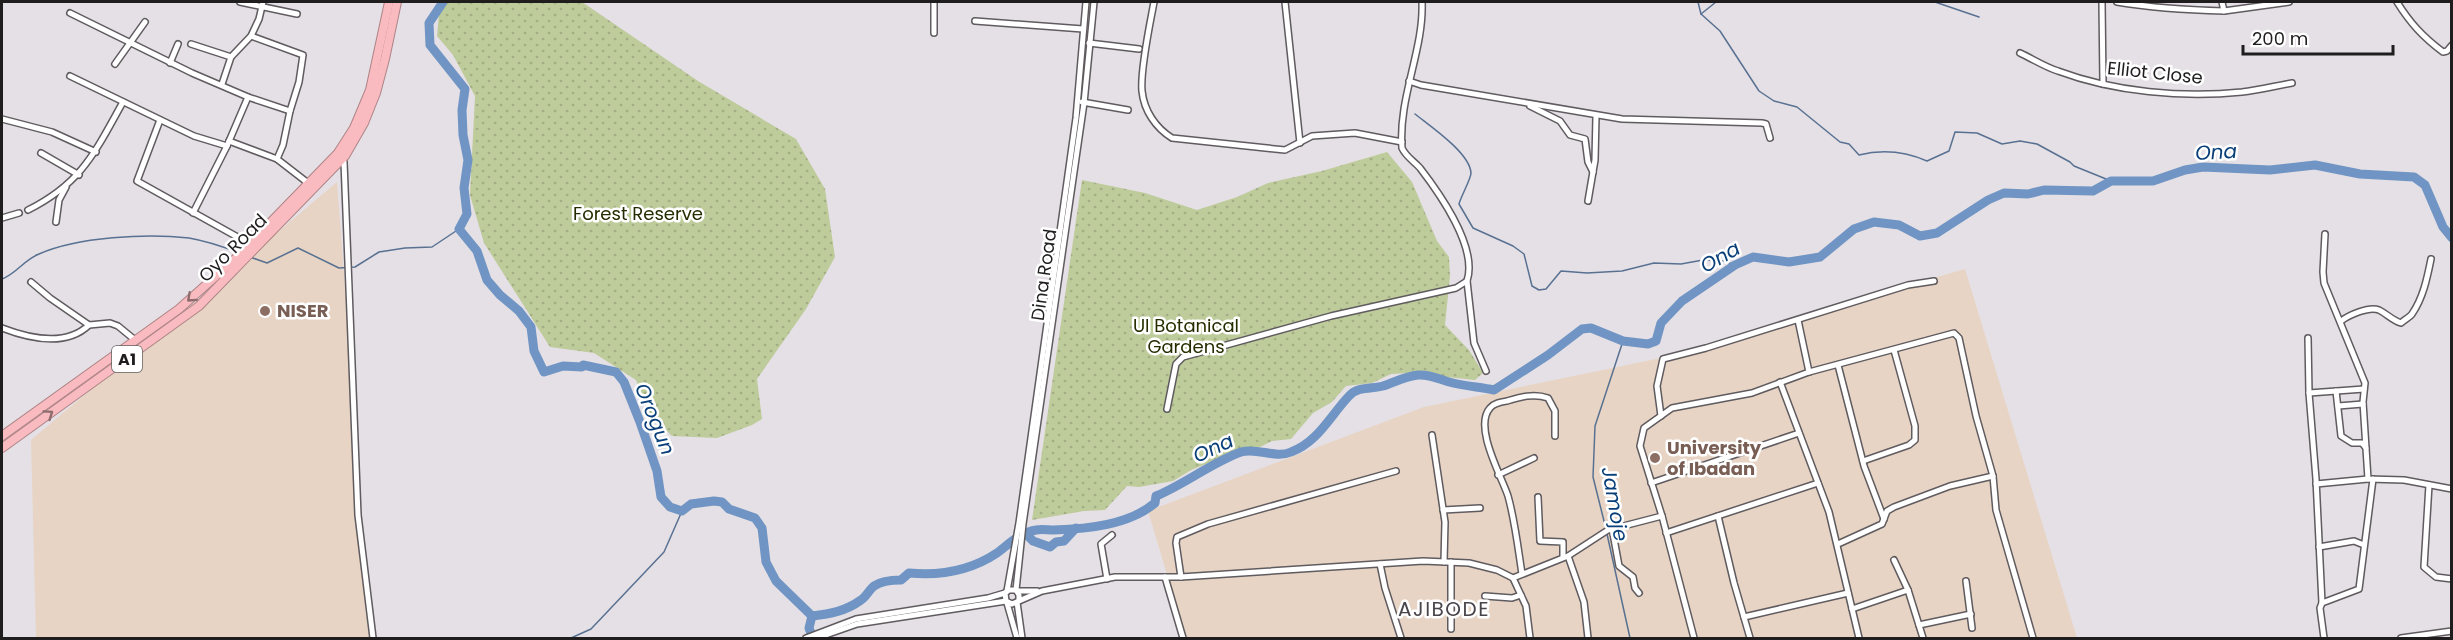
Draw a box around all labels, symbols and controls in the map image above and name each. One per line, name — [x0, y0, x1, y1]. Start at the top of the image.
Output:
scale bar — [2243, 18, 2393, 56]
text: 200 m — [2252, 26, 2308, 51]
street label: Elliot Close — [2106, 55, 2204, 90]
water label: Ona — [2194, 137, 2238, 167]
park label: Forest Reserve — [573, 201, 703, 226]
street label: Oyo Road — [193, 208, 272, 287]
street label: Dina Road — [1025, 227, 1062, 322]
water label: Ona — [1695, 234, 1745, 280]
one-way arrow — [188, 291, 198, 302]
place label: NISER — [277, 298, 329, 323]
marker: NISER — [258, 304, 272, 318]
park label: UI Botanical Gardens — [1133, 313, 1239, 359]
road number: A1 — [112, 346, 142, 372]
water label: Orogun — [628, 379, 682, 459]
one-way arrow — [42, 410, 53, 421]
water label: Ona — [1188, 426, 1238, 470]
place label: University of Ibadan — [1667, 435, 1762, 481]
marker: University of Ibadan — [1648, 451, 1662, 465]
water label: Jamoje — [1595, 465, 1635, 543]
district label: AJIBODE — [1398, 595, 1490, 623]

